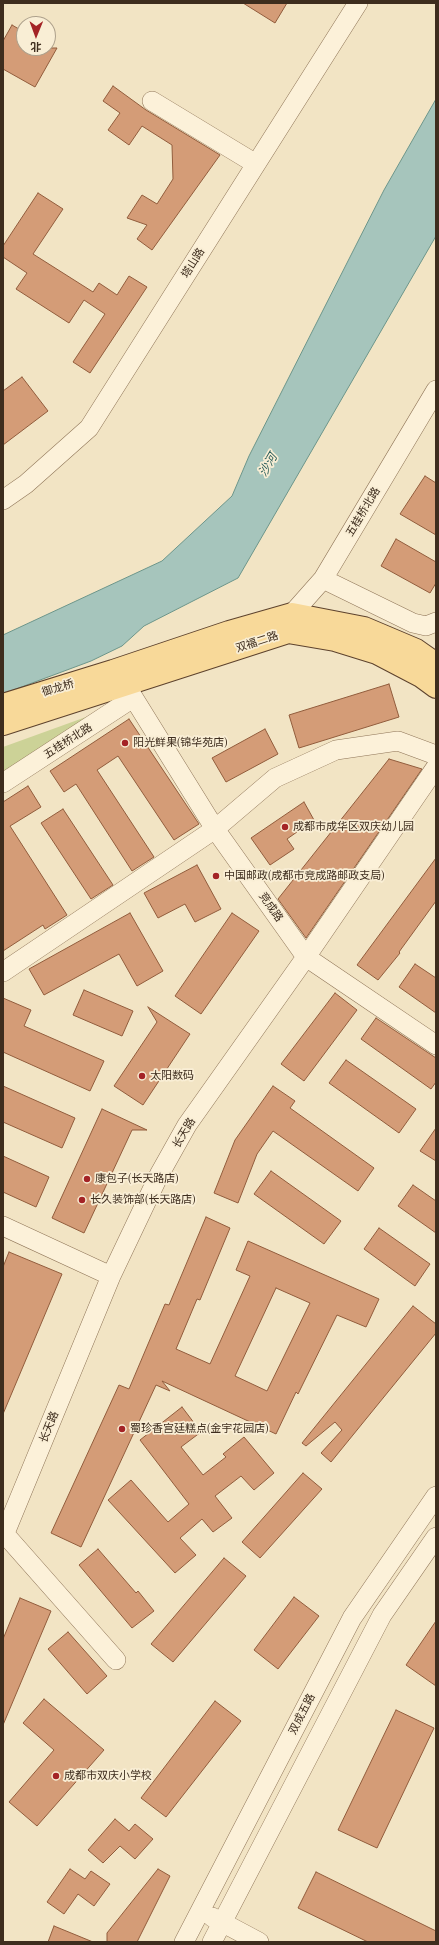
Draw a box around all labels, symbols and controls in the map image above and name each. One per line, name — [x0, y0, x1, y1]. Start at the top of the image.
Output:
north arrow — [16, 16, 56, 56]
text: 北 — [30, 40, 41, 55]
street label: 塔山路 — [179, 246, 207, 280]
water label: 沙河 — [256, 451, 280, 479]
street label: 五桂桥北路 — [343, 485, 383, 539]
street label: 双福二路 — [234, 629, 280, 655]
street label: 御龙桥 — [40, 677, 76, 699]
street label: 五桂桥北路 — [41, 720, 95, 762]
place label: 阳光鲜果(锦华苑店) — [133, 736, 227, 750]
marker: 阳光鲜果(锦华苑店) — [120, 738, 130, 748]
place label: 成都市成华区双庆幼儿园 — [293, 820, 414, 834]
marker: 成都市成华区双庆幼儿园 — [280, 822, 290, 832]
place label: 中国邮政(成都市竞成路邮政支局) — [224, 869, 384, 883]
marker: 中国邮政(成都市竞成路邮政支局) — [211, 871, 221, 881]
street label: 竞成路 — [256, 890, 286, 924]
place label: 太阳数码 — [150, 1069, 194, 1083]
marker: 太阳数码 — [137, 1071, 147, 1081]
street label: 长天路 — [170, 1115, 198, 1151]
place label: 康包子(长天路店) — [95, 1172, 178, 1186]
marker: 康包子(长天路店) — [82, 1174, 92, 1184]
place label: 长久装饰部(长天路店) — [90, 1193, 195, 1207]
marker: 长久装饰部(长天路店) — [77, 1195, 87, 1205]
street label: 长天路 — [37, 1409, 61, 1445]
place label: 蜀珍香宫廷糕点(金宇花园店) — [130, 1422, 268, 1436]
marker: 蜀珍香宫廷糕点(金宇花园店) — [117, 1424, 127, 1434]
street label: 双成五路 — [286, 1691, 318, 1737]
place label: 成都市双庆小学校 — [64, 1769, 152, 1783]
marker: 成都市双庆小学校 — [51, 1771, 61, 1781]

